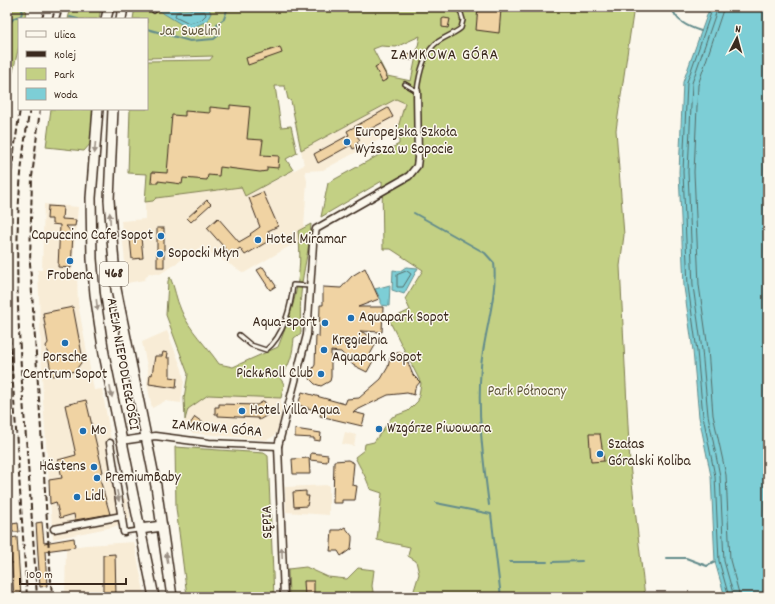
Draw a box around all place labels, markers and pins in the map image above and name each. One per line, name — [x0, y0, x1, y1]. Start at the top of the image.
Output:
place label: Europejska Szkoła Wyższa w Sopocie — [355, 122, 458, 161]
marker: Europejska Szkoła Wyższa w Sopocie — [342, 137, 352, 147]
place label: Capuccino Cafe Sopot — [31, 225, 153, 247]
place label: Hotel Miramar — [266, 229, 347, 251]
marker: Capuccino Cafe Sopot — [156, 231, 166, 241]
marker: Hotel Miramar — [253, 235, 263, 245]
place label: Sopocki Młyn — [168, 243, 239, 265]
marker: Sopocki Młyn — [155, 249, 165, 259]
marker: Frobena — [65, 256, 75, 266]
place label: Frobena — [47, 265, 94, 287]
place label: Aquapark Sopot — [359, 307, 449, 329]
place label: Aqua-sport — [252, 312, 317, 334]
marker: Aquapark Sopot — [346, 313, 356, 323]
marker: Aqua-sport — [320, 318, 330, 328]
place label: Kręgielnia Aquapark Sopot — [332, 330, 422, 369]
marker: Porsche Centrum Sopot — [60, 338, 70, 348]
marker: Kręgielnia Aquapark Sopot — [319, 345, 329, 355]
place label: Porsche Centrum Sopot — [23, 347, 108, 386]
place label: Pick&Roll Club — [236, 363, 313, 385]
marker: Pick&Roll Club — [316, 369, 326, 379]
place label: Hotel Villa Aqua — [250, 400, 340, 422]
marker: Hotel Villa Aqua — [237, 406, 247, 416]
place label: Wzgórze Piwowara — [387, 418, 492, 440]
place label: Mo — [91, 420, 107, 442]
marker: Wzgórze Piwowara — [374, 424, 384, 434]
marker: Mo — [78, 426, 88, 436]
place label: Szałas Góralski Koliba — [608, 434, 691, 473]
marker: Szałas Góralski Koliba — [595, 449, 605, 459]
place label: Hästens — [39, 456, 86, 478]
marker: Hästens — [89, 462, 99, 472]
place label: PremiumBaby — [105, 467, 181, 489]
marker: PremiumBaby — [92, 473, 102, 483]
place label: Lidl — [85, 486, 105, 508]
marker: Lidl — [72, 492, 82, 502]

